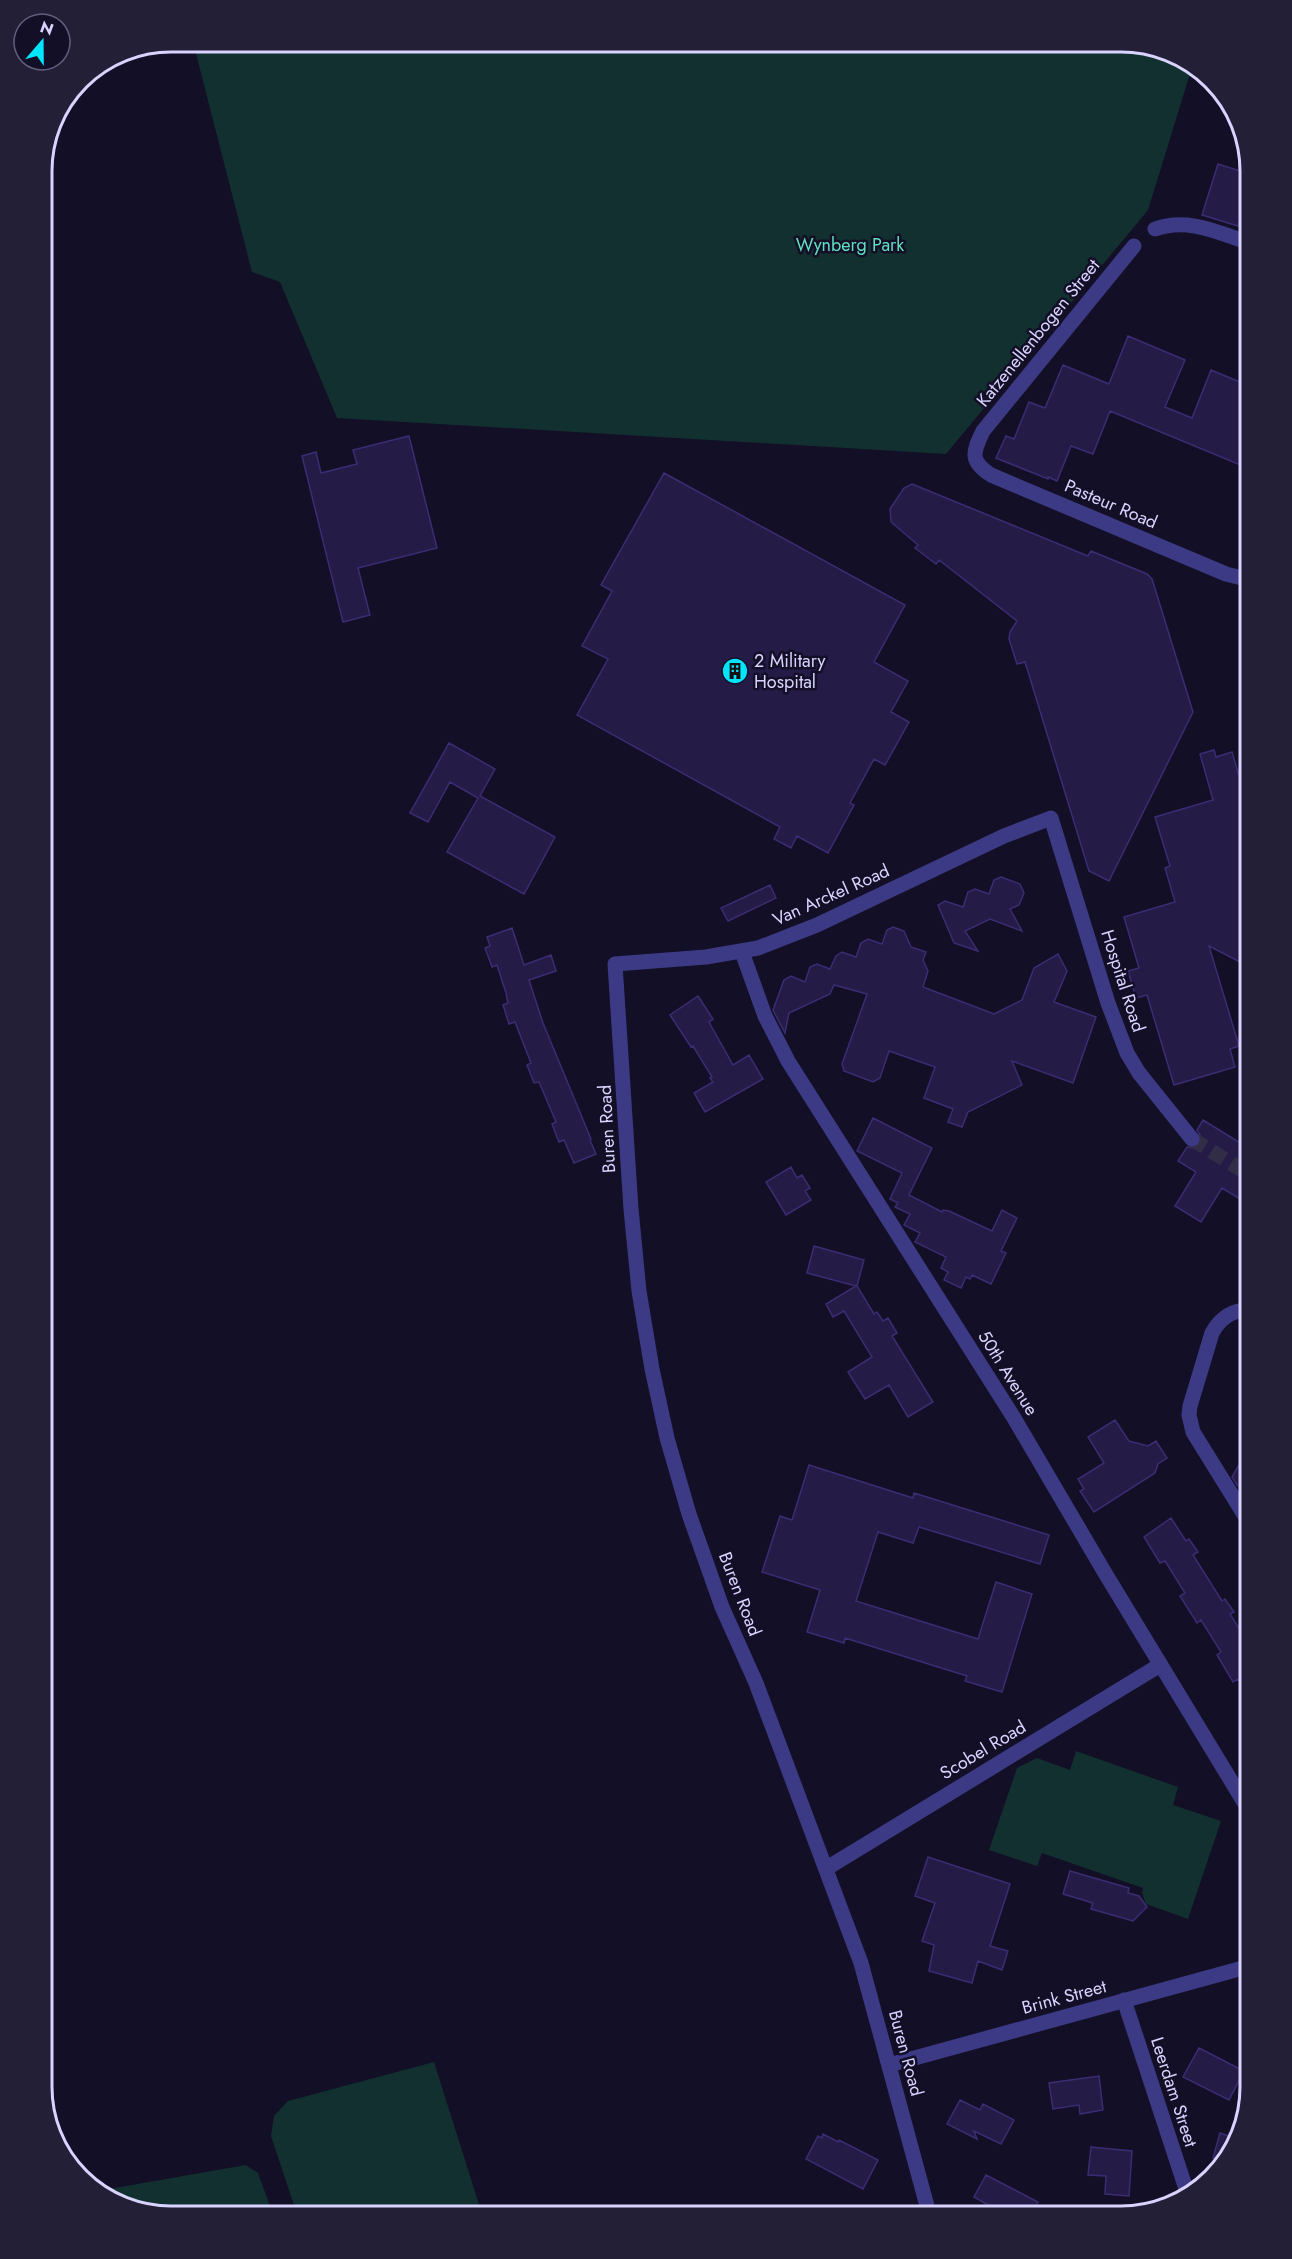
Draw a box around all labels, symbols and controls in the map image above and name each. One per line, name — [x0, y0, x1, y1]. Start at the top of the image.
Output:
north arrow — [12, 12, 72, 72]
text: N — [37, 15, 57, 41]
park label: Wynberg Park — [796, 232, 904, 258]
street label: Katzenellenbogen Street — [970, 253, 1106, 413]
street label: Pasteur Road — [1060, 473, 1162, 535]
place label: 2 Military Hospital — [754, 648, 825, 695]
building icon: 2 Military Hospital — [720, 656, 750, 686]
street label: Van Arckel Road — [768, 858, 894, 932]
street label: Hospital Road — [1094, 926, 1152, 1036]
street label: Buren Road — [592, 1084, 622, 1174]
street label: 50th Avenue — [971, 1325, 1045, 1421]
street label: Buren Road — [712, 1548, 768, 1640]
street label: Scobel Road — [935, 1714, 1031, 1786]
street label: Brink Street — [1019, 1973, 1110, 2021]
street label: Buren Road — [882, 2007, 930, 2099]
street label: Leerdam Street — [1144, 2034, 1204, 2151]

